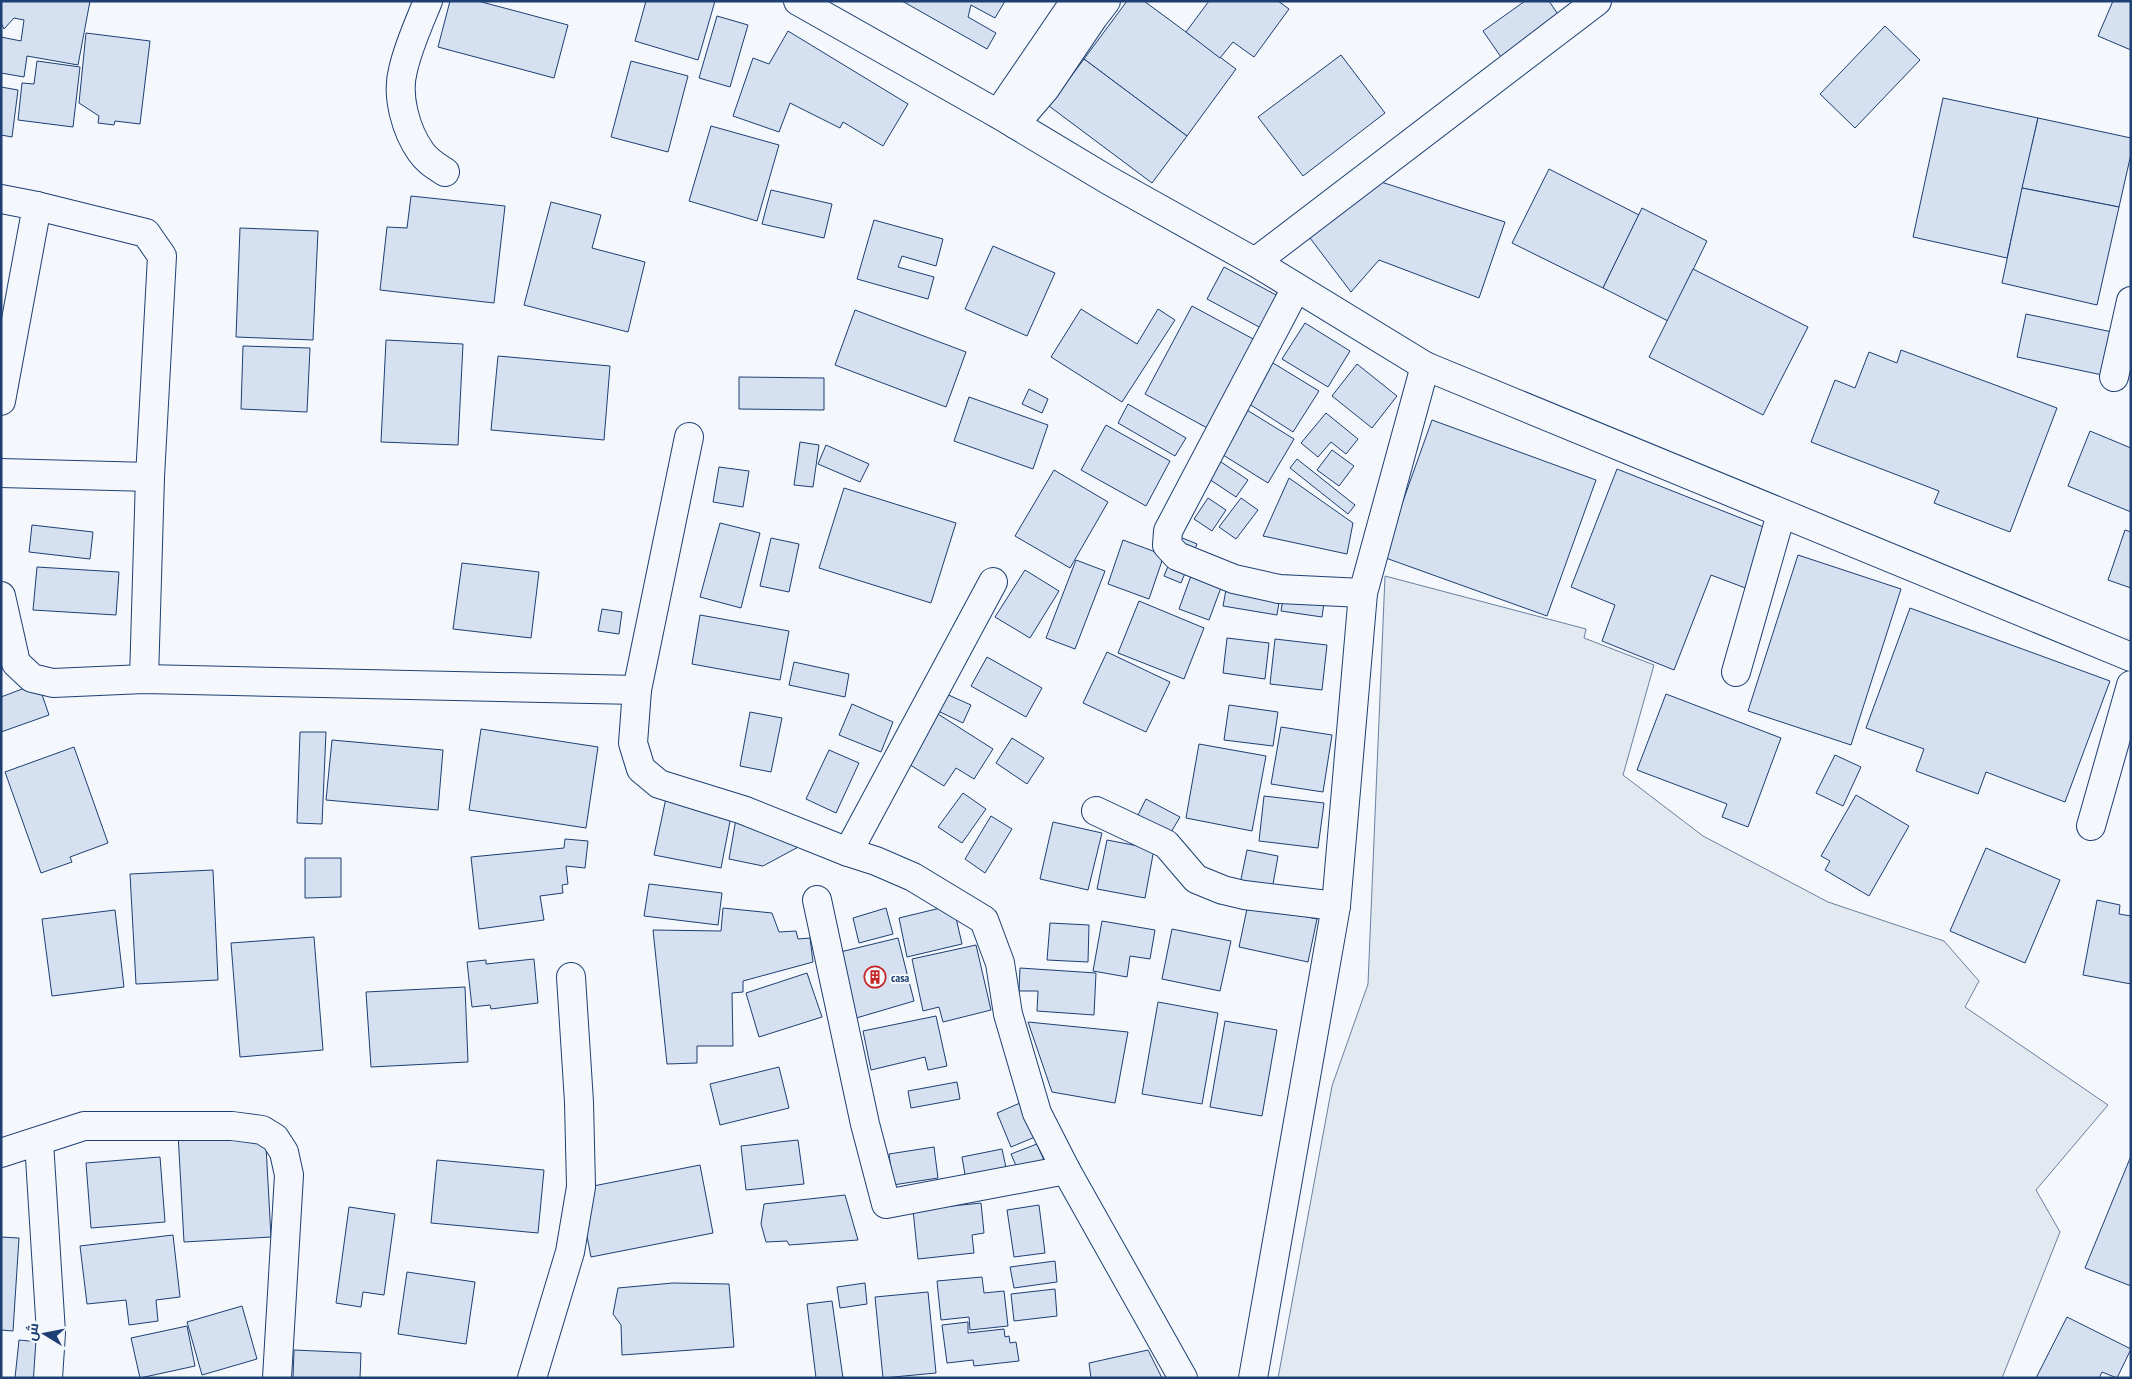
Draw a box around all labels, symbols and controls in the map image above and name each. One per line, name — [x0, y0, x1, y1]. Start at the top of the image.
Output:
building icon: casa — [863, 965, 887, 989]
place label: casa — [891, 970, 909, 985]
north arrow — [20, 1309, 70, 1359]
text: ش — [22, 1321, 43, 1342]

